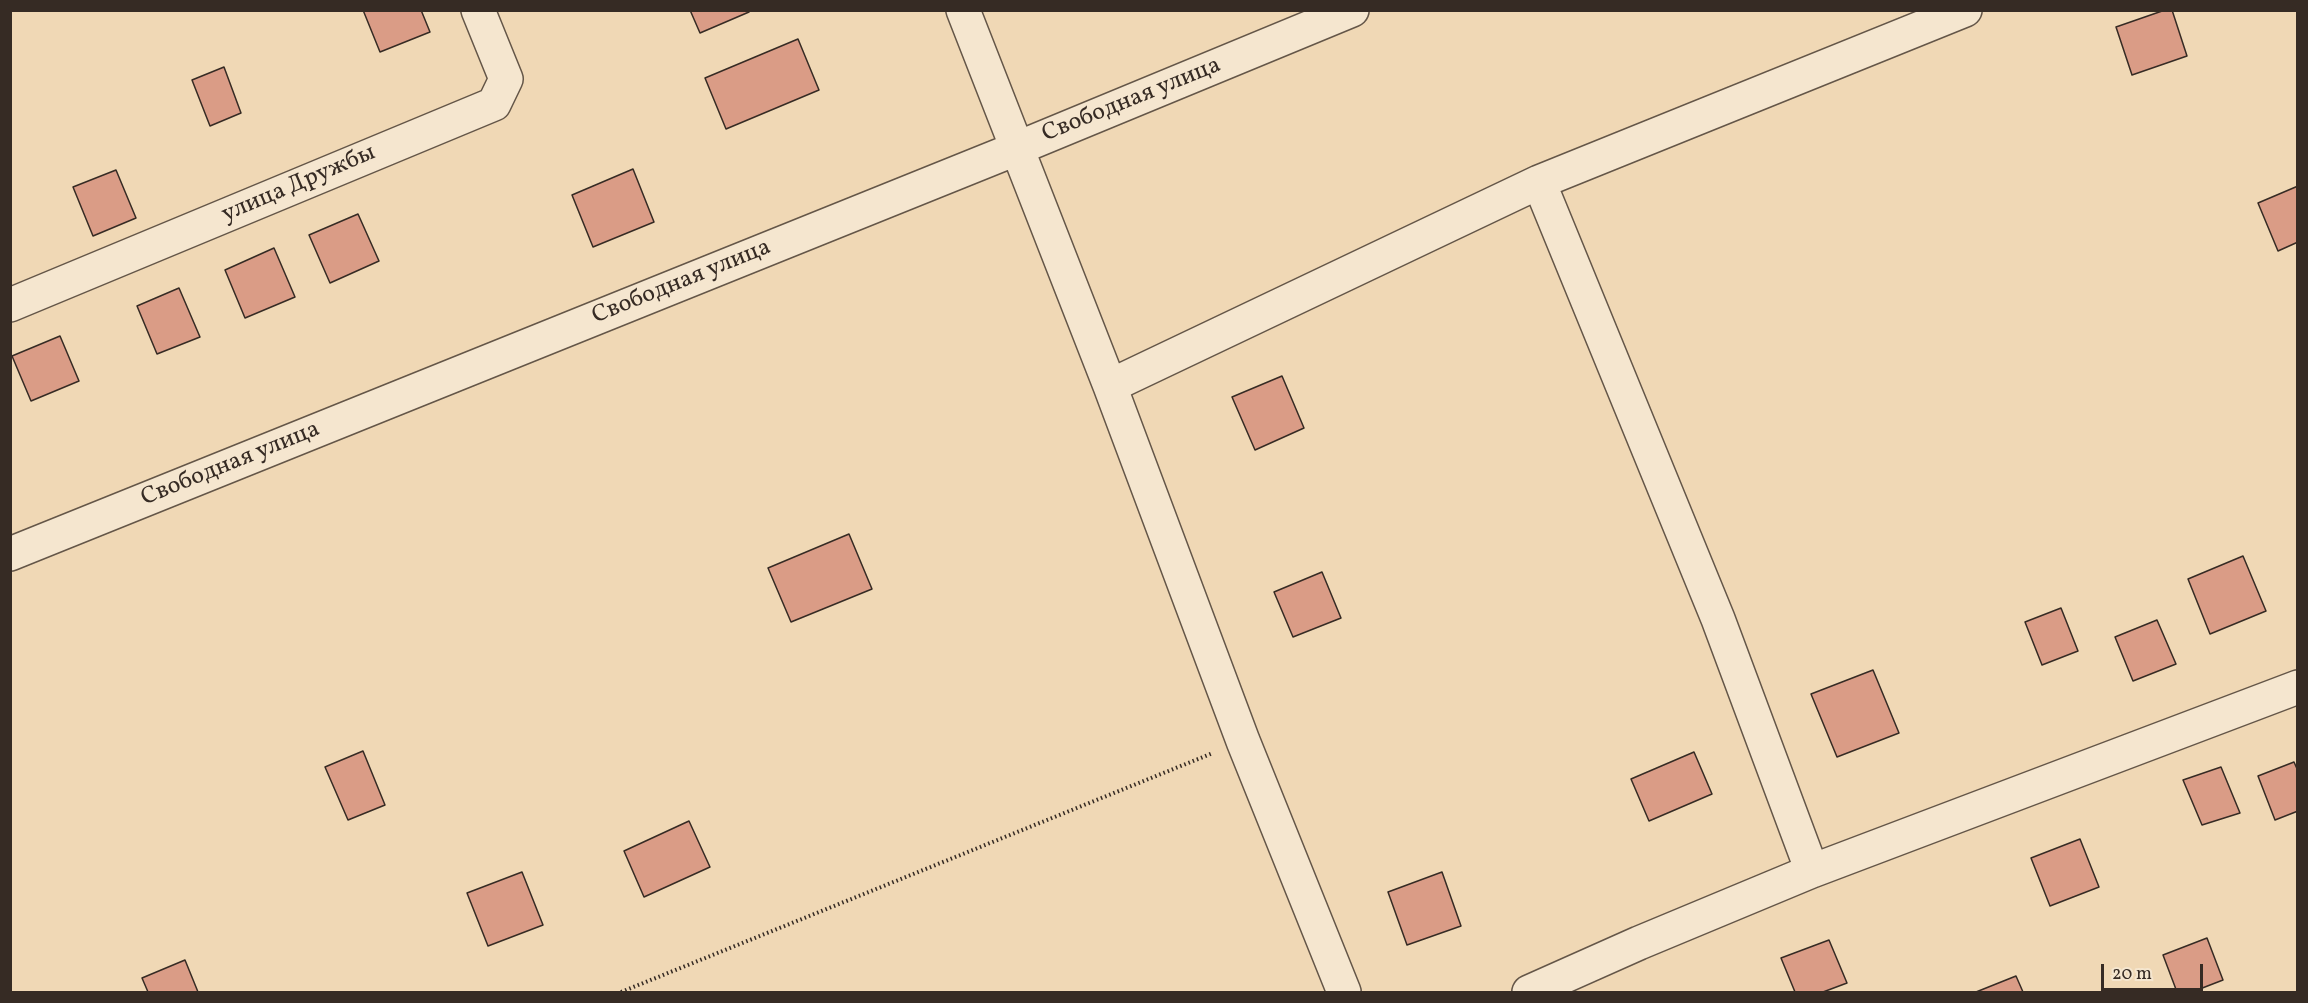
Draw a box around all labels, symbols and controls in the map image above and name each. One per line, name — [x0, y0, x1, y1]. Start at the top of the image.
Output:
street label: Свободная улица — [1038, 52, 1226, 150]
street label: улица Дружбы — [218, 140, 380, 230]
street label: Свободная улица — [588, 234, 776, 332]
street label: Свободная улица — [137, 416, 325, 514]
scale bar — [2104, 952, 2206, 990]
text: 20 m — [2112, 962, 2152, 987]

